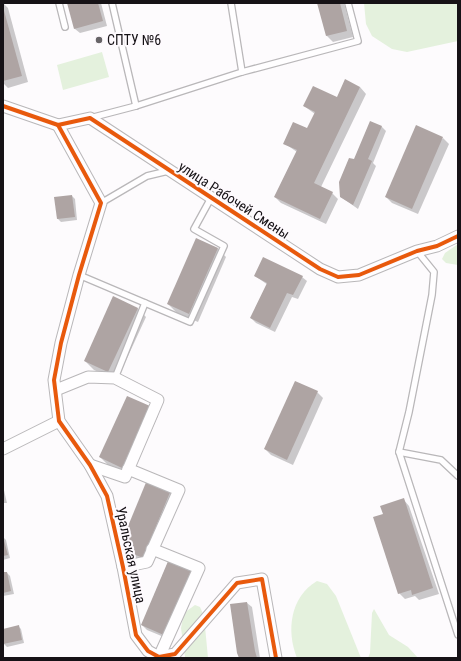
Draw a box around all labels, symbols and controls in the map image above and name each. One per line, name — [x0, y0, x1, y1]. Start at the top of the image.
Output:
place label: СПТУ №6 — [107, 32, 161, 48]
marker: СПТУ №6 — [94, 35, 104, 45]
street label: улица Рабочей Смены — [176, 158, 292, 242]
street label: Уральская улица — [113, 505, 149, 605]

